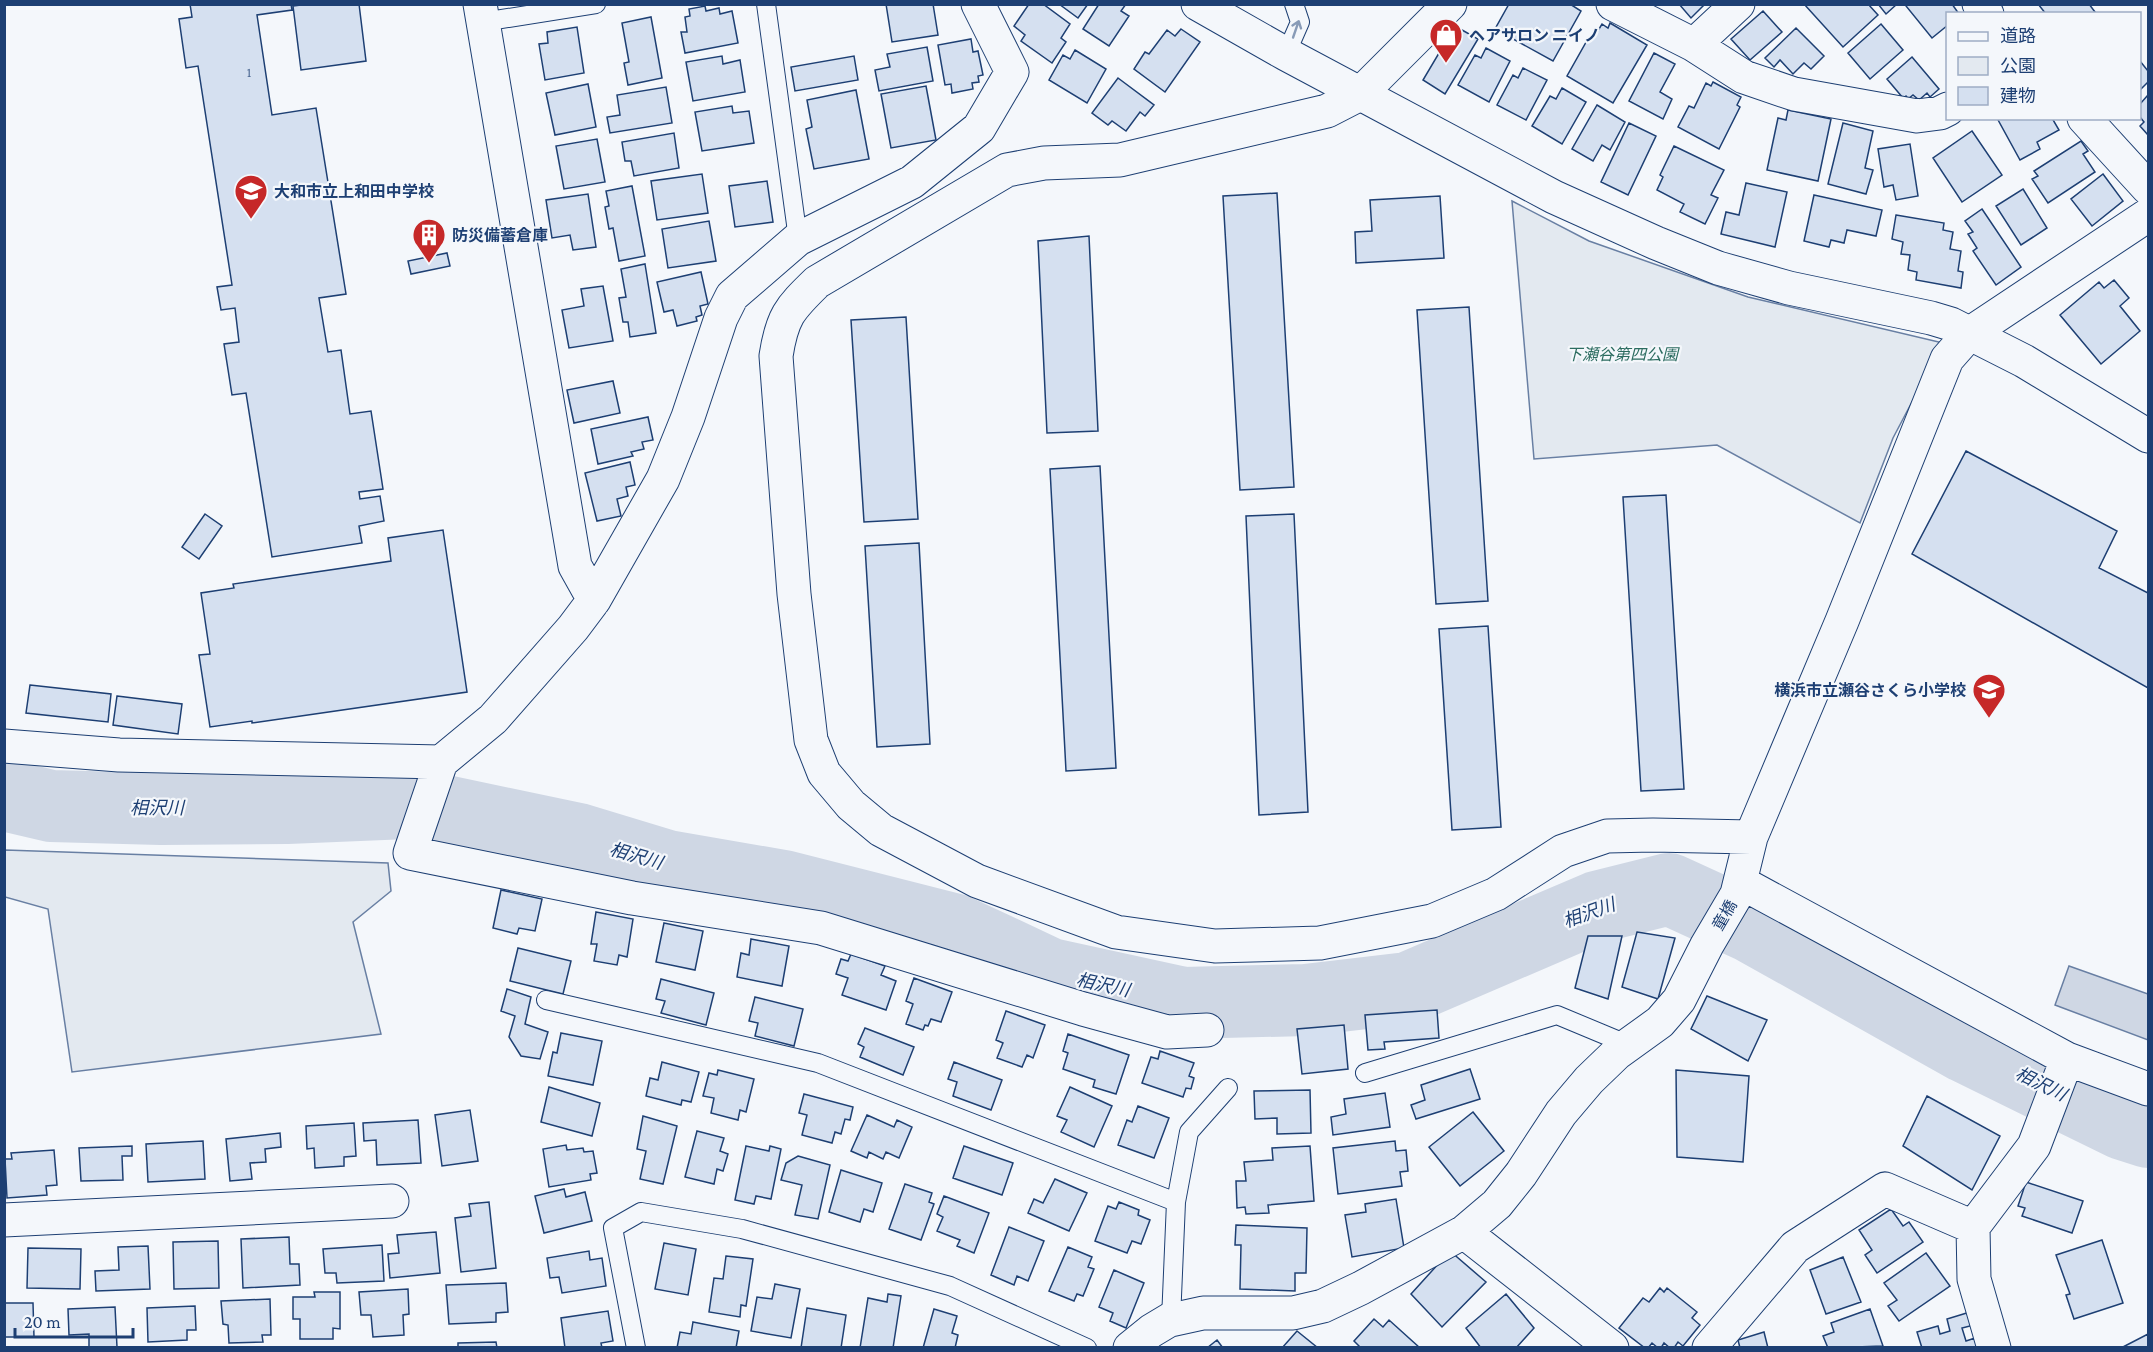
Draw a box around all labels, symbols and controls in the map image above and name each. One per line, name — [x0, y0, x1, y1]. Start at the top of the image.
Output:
legend — [1946, 12, 2141, 120]
shop icon: ヘアサロン ニイノ — [1428, 17, 1464, 64]
one-way arrow — [1291, 20, 1302, 39]
text: 道路 — [2000, 26, 2036, 46]
place label: ヘアサロン ニイノ — [1469, 27, 1600, 44]
text: 公園 — [2000, 56, 2036, 76]
house number: 1 — [247, 64, 252, 80]
text: 建物 — [2000, 86, 2036, 106]
school or university icon: 大和市立上和田中学校 — [233, 173, 269, 220]
place label: 大和市立上和田中学校 — [274, 183, 434, 200]
building icon: 防災備蓄倉庫 — [411, 217, 447, 264]
place label: 防災備蓄倉庫 — [452, 227, 548, 244]
park label: 下瀬谷第四公園 — [1566, 346, 1680, 363]
school or university icon: 横浜市立瀬谷さくら小学校 — [1971, 672, 2007, 719]
place label: 横浜市立瀬谷さくら小学校 — [1774, 681, 1966, 699]
water label: 相沢川 — [130, 798, 186, 818]
water label: 相沢川 — [607, 839, 667, 874]
water label: 相沢川 — [1560, 894, 1620, 932]
street label: 童橋 — [1709, 897, 1740, 933]
water label: 相沢川 — [1075, 970, 1133, 1001]
water label: 相沢川 — [2012, 1063, 2071, 1106]
scale bar — [15, 1301, 134, 1339]
text: 20 m — [24, 1312, 61, 1332]

